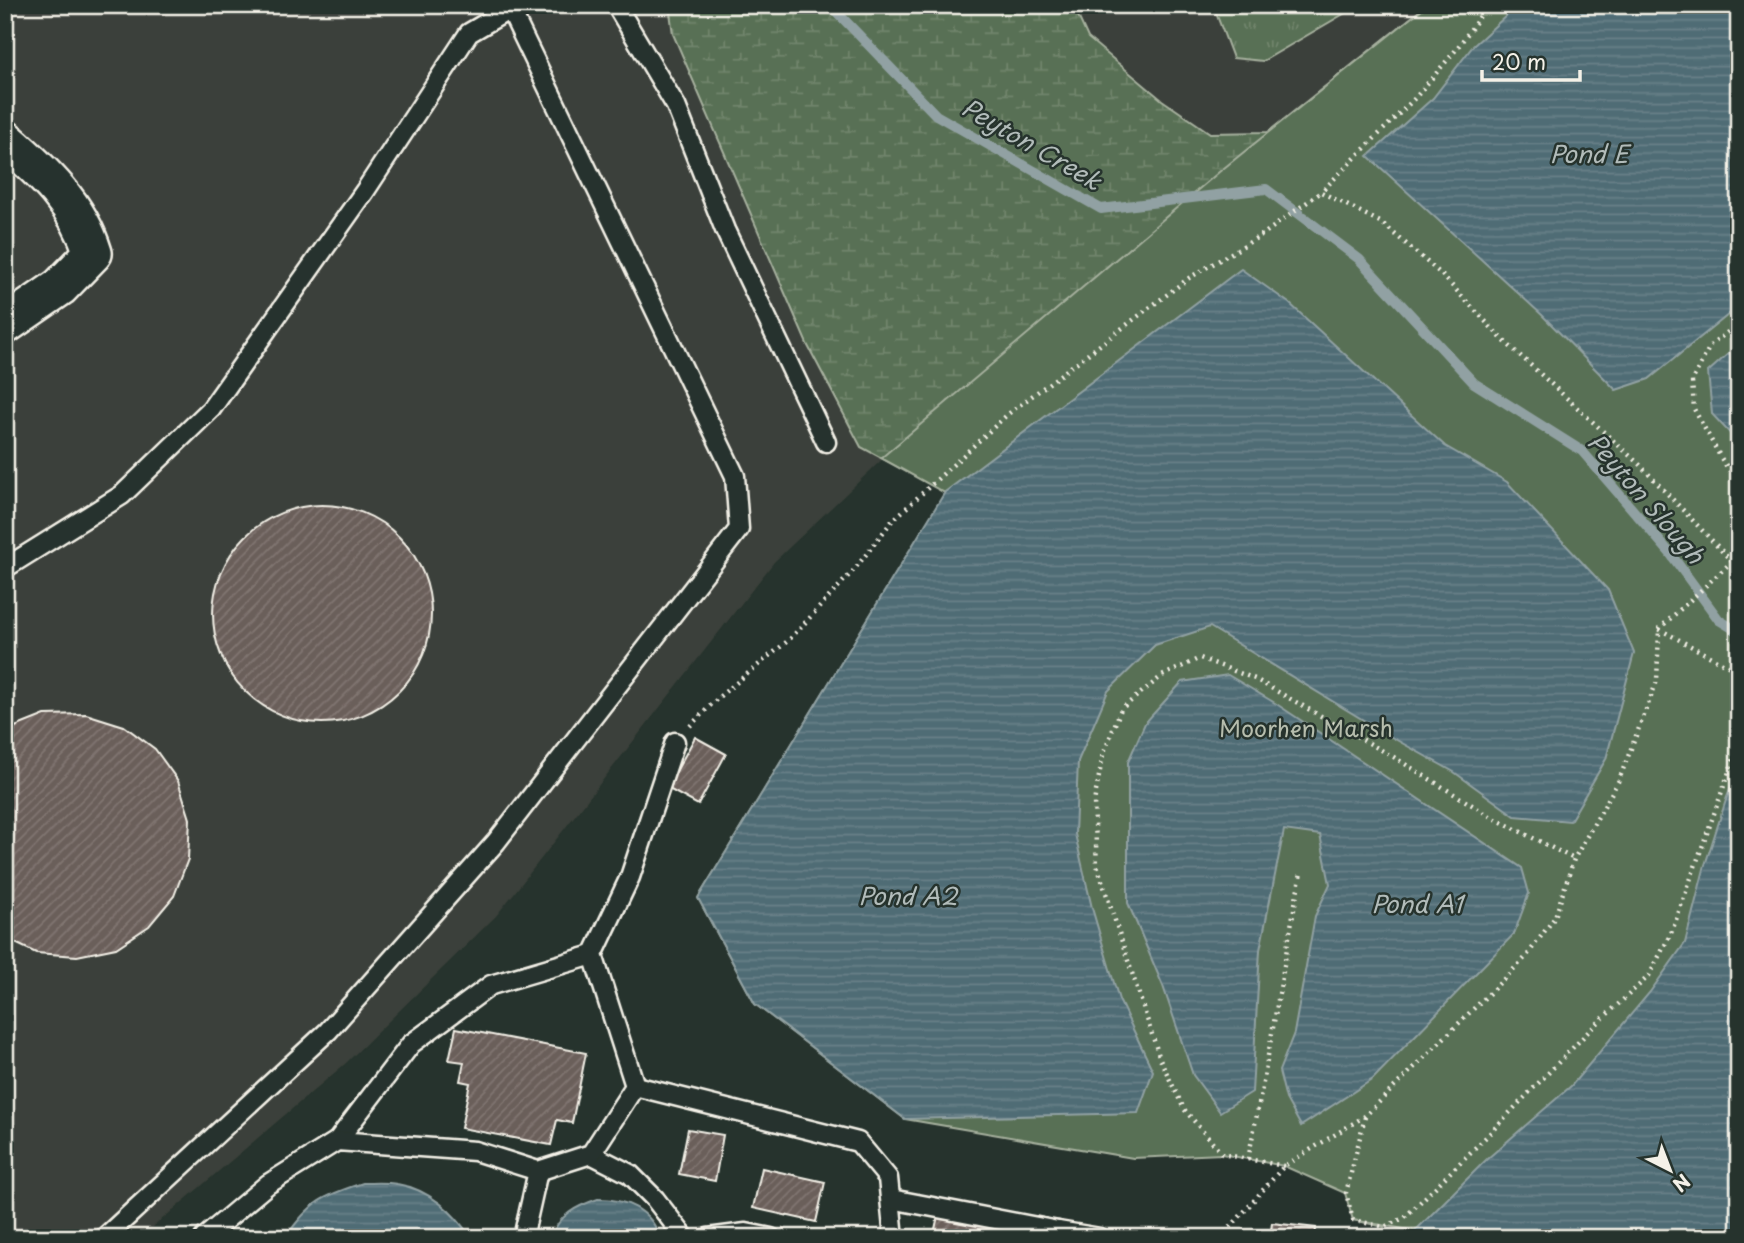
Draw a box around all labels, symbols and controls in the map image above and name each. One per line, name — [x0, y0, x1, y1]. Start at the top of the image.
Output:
scale bar — [1482, 38, 1580, 82]
text: 20 m — [1492, 45, 1546, 77]
water label: Peyton Creek — [955, 89, 1110, 199]
water label: Pond E — [1550, 135, 1632, 171]
water label: Peyton Slough — [1579, 424, 1714, 572]
park label: Moorhen Marsh — [1219, 710, 1393, 745]
water label: Pond A2 — [859, 877, 958, 913]
water label: Pond A1 — [1371, 885, 1466, 921]
north arrow — [1636, 1134, 1706, 1204]
text: N — [1667, 1168, 1697, 1199]

